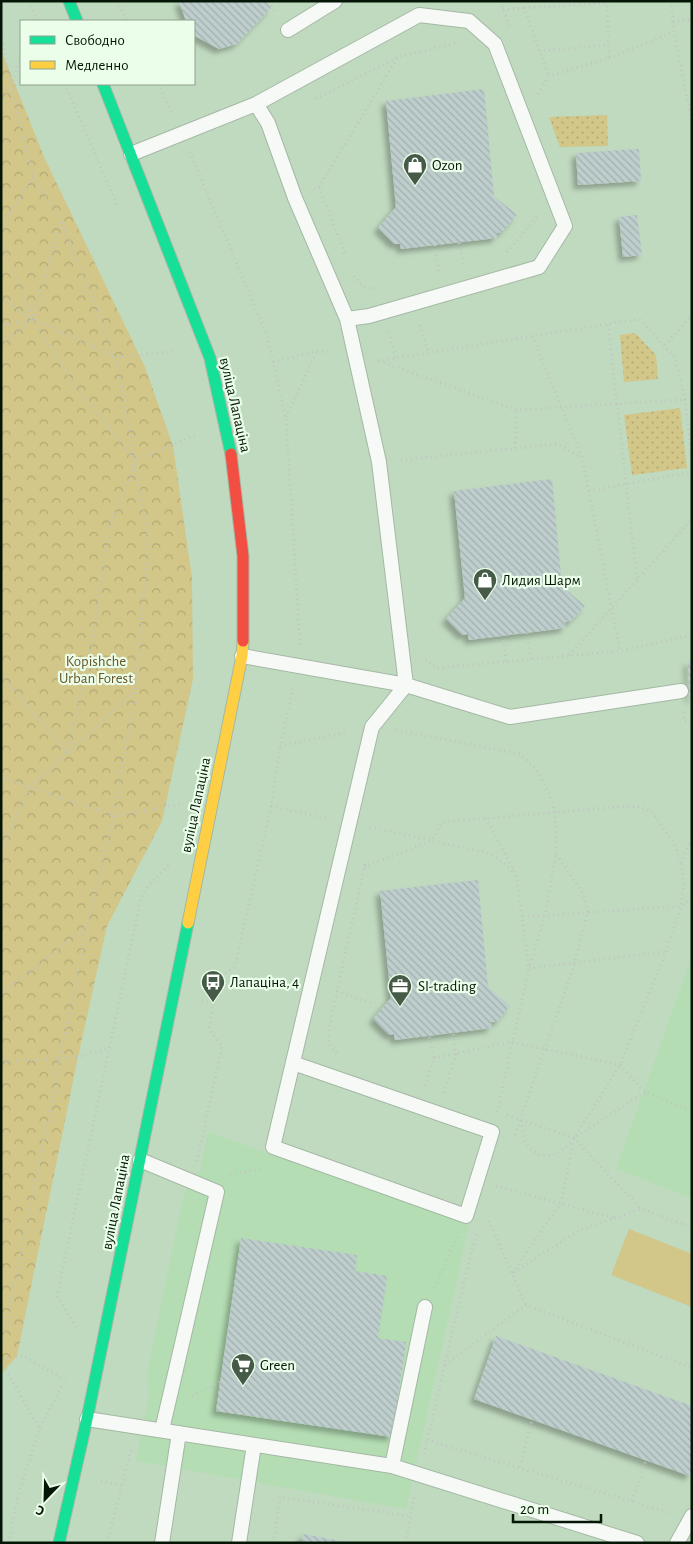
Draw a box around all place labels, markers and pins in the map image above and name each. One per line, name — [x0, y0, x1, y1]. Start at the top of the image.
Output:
shop icon: Ozon — [402, 152, 428, 186]
place label: Ozon — [432, 158, 462, 173]
shop icon: Лидия Шарм — [472, 567, 498, 601]
place label: Лидия Шарм — [502, 573, 581, 588]
bus stop icon: Лапаціна, 4 — [200, 969, 226, 1003]
office icon: SI-trading — [387, 973, 413, 1007]
place label: Лапаціна, 4 — [230, 975, 299, 990]
place label: SI-trading — [418, 979, 477, 994]
supermarket icon: Green — [230, 1352, 256, 1386]
place label: Green — [260, 1358, 295, 1373]

